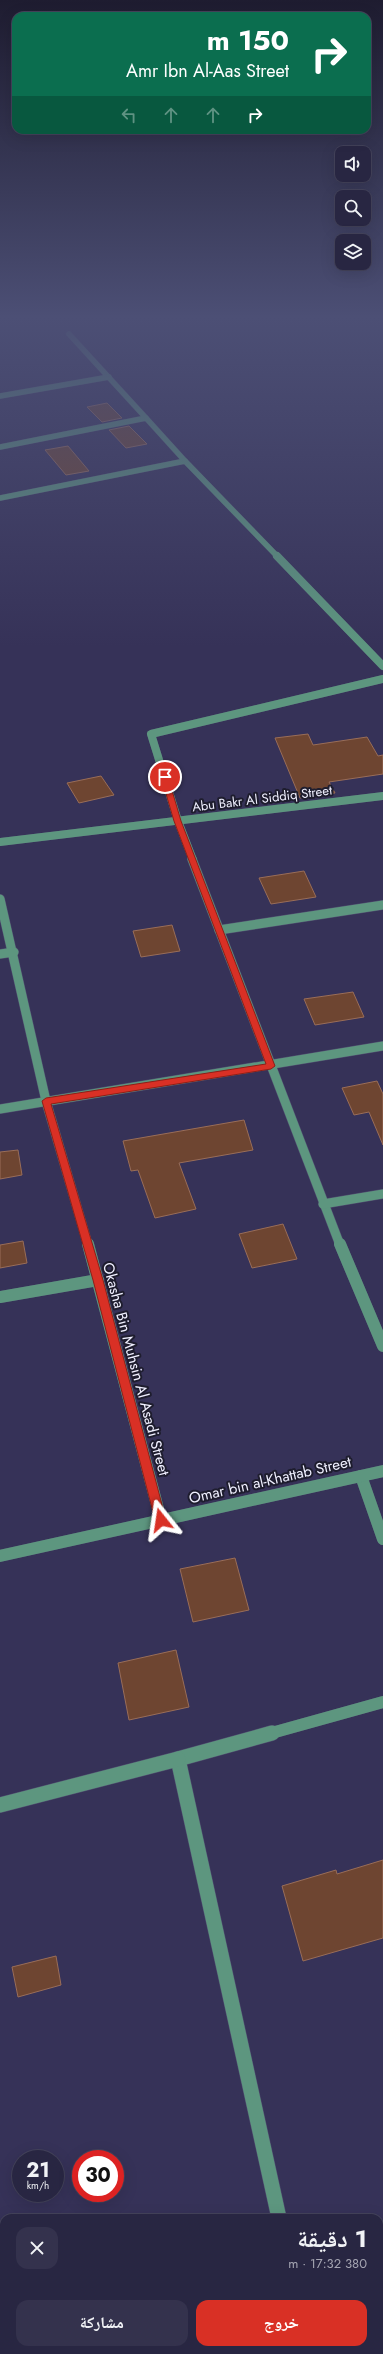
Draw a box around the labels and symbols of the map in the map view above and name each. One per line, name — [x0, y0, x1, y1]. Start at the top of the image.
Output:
pin — [148, 760, 182, 794]
street label: Abu Bakr Al Siddiq Street — [191, 780, 334, 817]
street label: Okasha Bin Muhsin Al Asadi Street — [97, 1260, 175, 1478]
street label: Omar bin al-Khattab Street — [187, 1451, 354, 1509]
position arrow — [140, 1499, 182, 1541]
speed limit sign: 30 — [72, 2150, 124, 2202]

